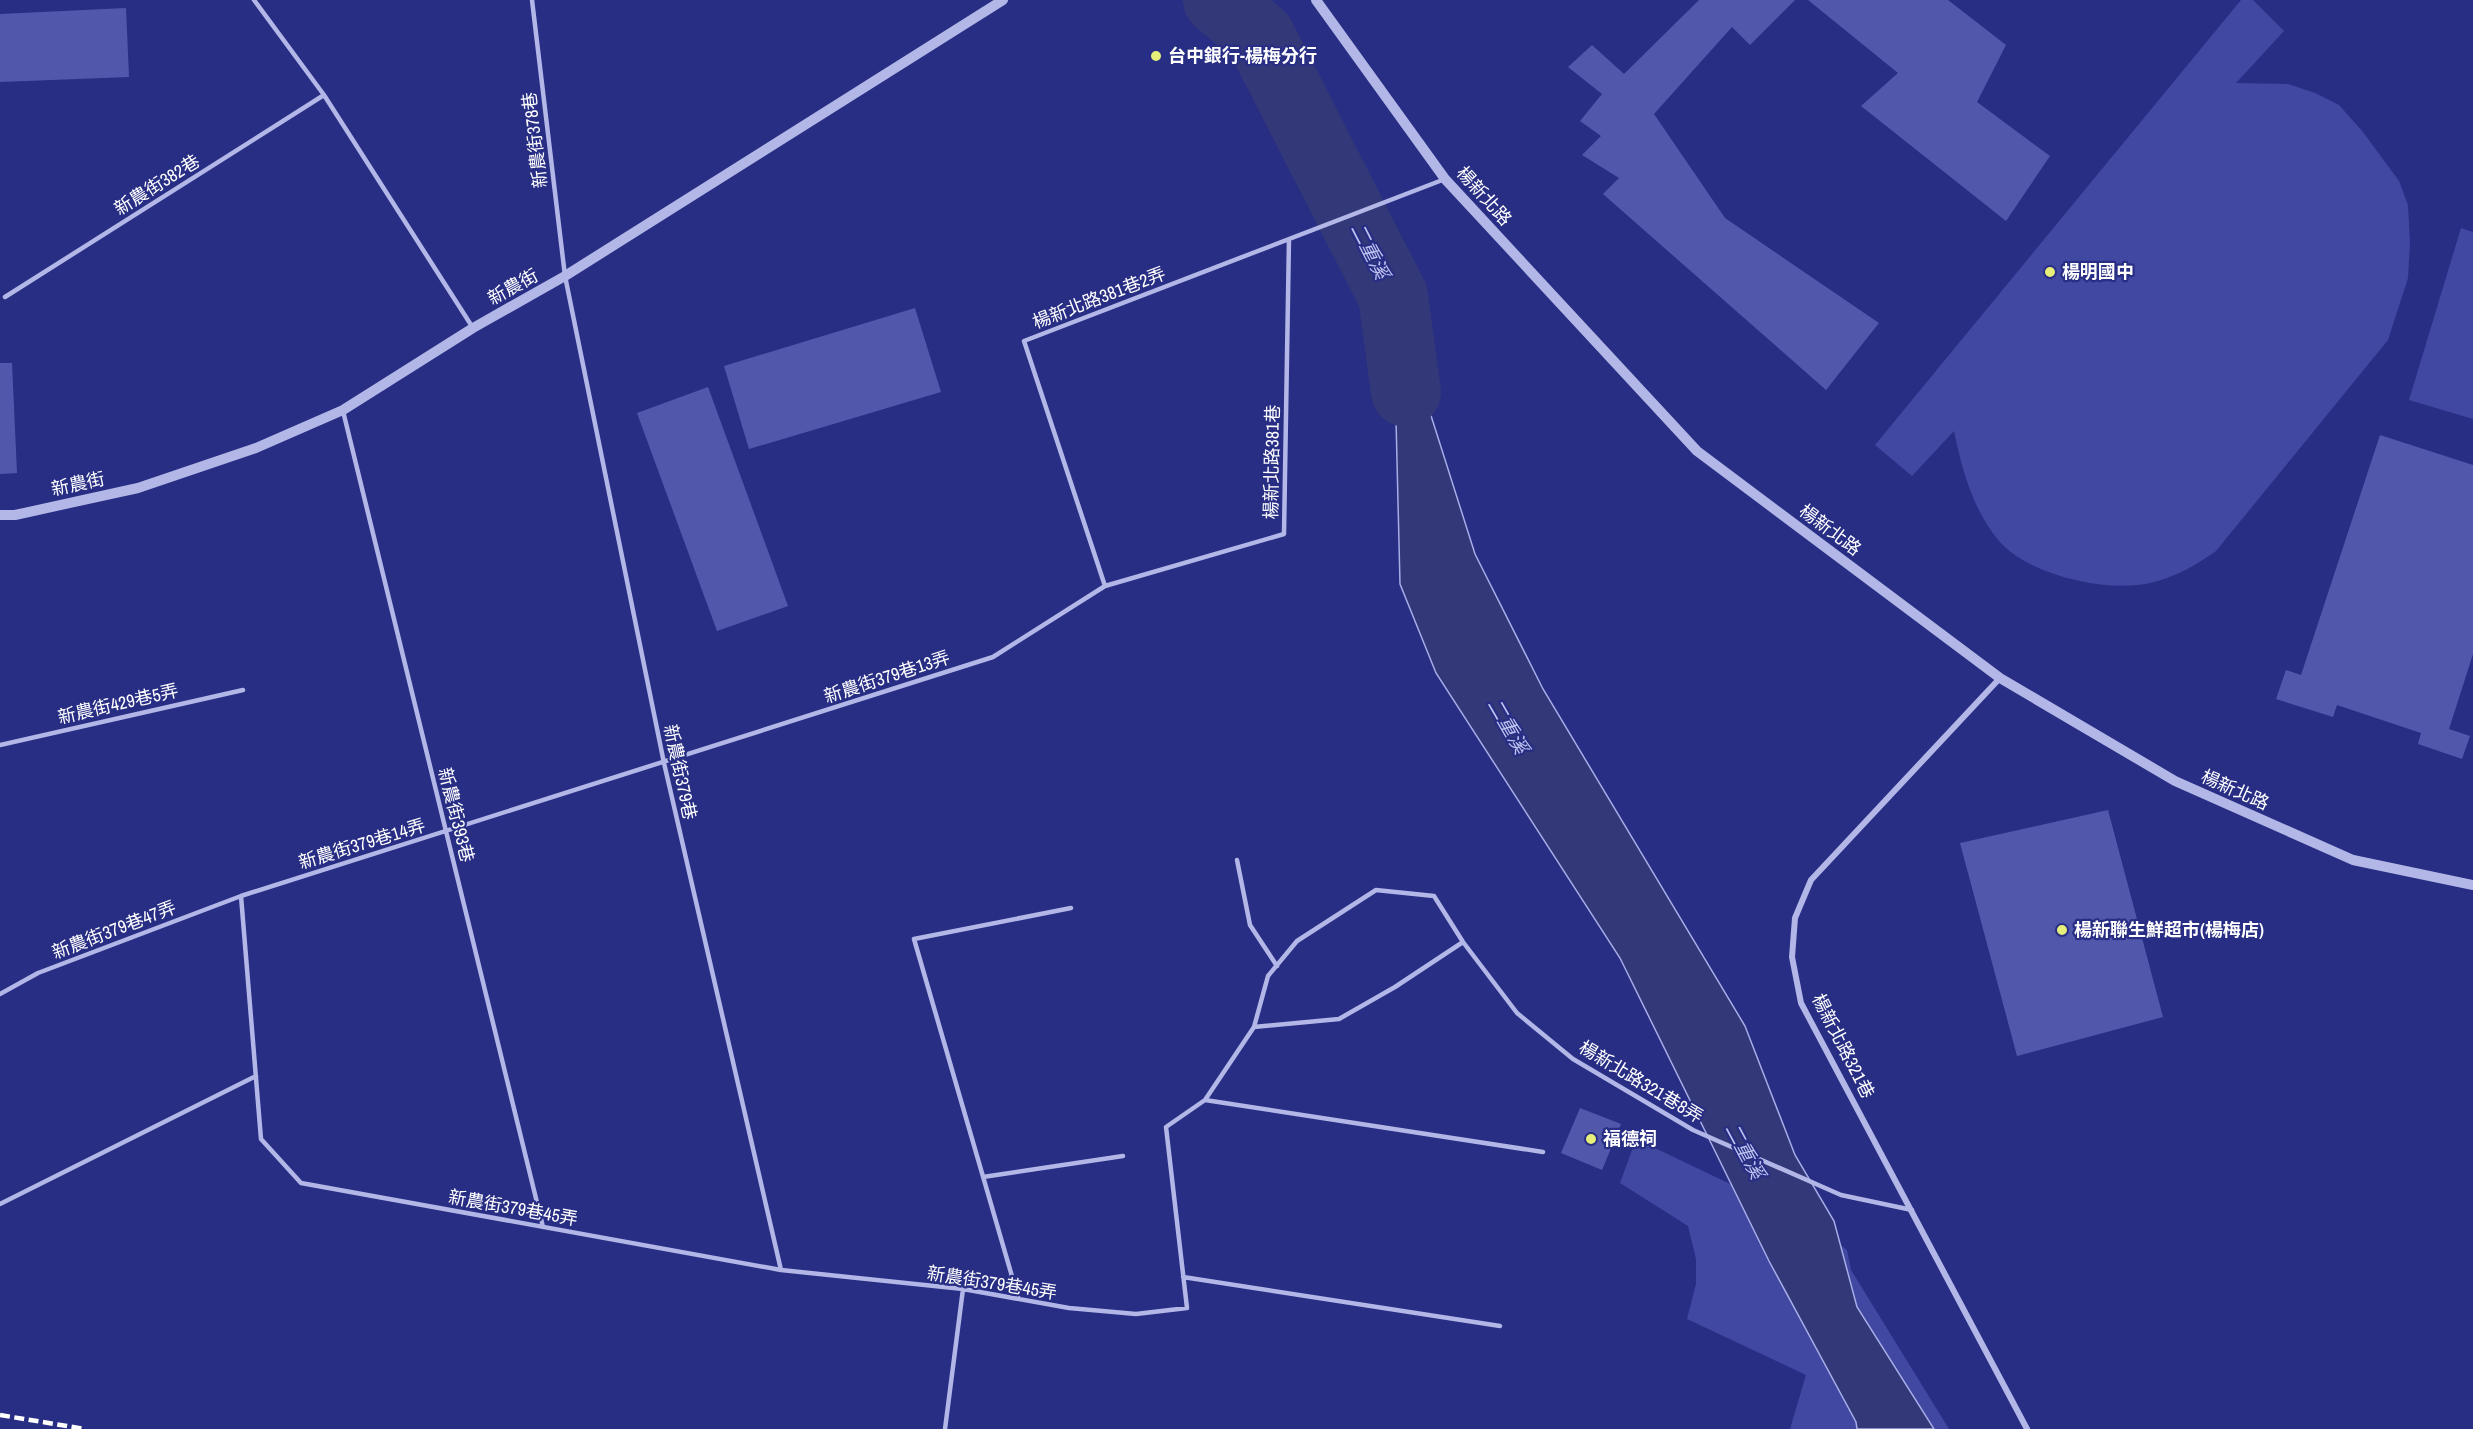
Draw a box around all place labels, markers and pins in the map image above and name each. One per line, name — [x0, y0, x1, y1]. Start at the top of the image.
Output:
place label: 台中銀行-楊梅分行 — [1168, 43, 1317, 68]
marker: 台中銀行-楊梅分行 — [1149, 49, 1163, 63]
place label: 楊明國中 — [2062, 259, 2134, 284]
marker: 楊明國中 — [2043, 265, 2057, 279]
place label: 楊新聯生鮮超市(楊梅店) — [2074, 917, 2264, 942]
marker: 楊新聯生鮮超市(楊梅店) — [2055, 923, 2069, 937]
place label: 福德祠 — [1603, 1126, 1657, 1151]
marker: 福德祠 — [1584, 1132, 1598, 1146]

